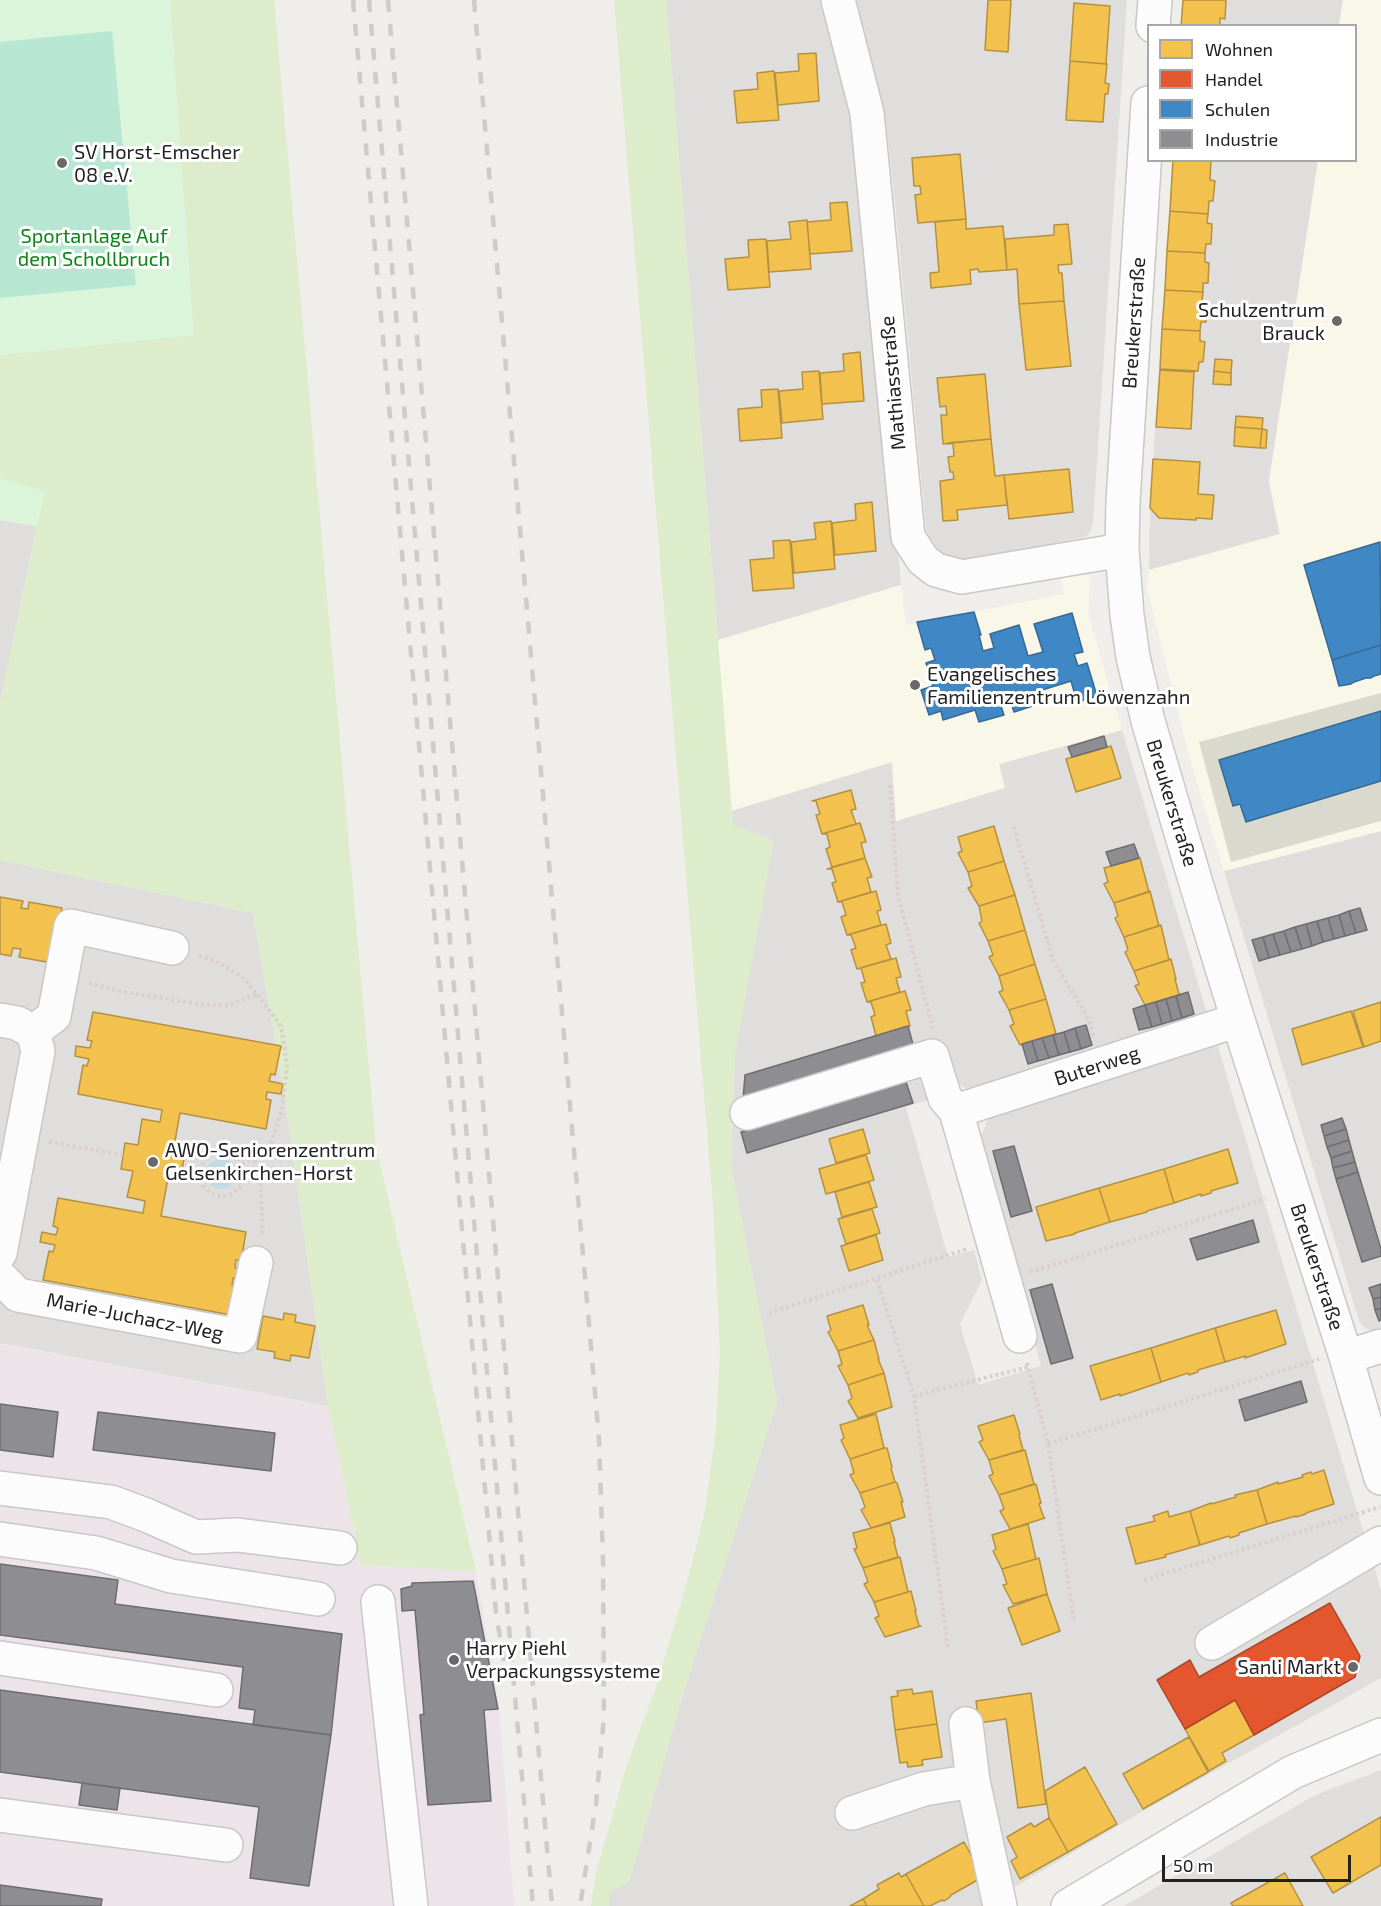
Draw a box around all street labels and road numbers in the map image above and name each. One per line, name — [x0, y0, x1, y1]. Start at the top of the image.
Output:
street label: Breukerstraße — [1117, 256, 1151, 390]
street label: Mathiasstraße — [875, 315, 911, 451]
street label: Breukerstraße — [1141, 736, 1203, 870]
street label: Buterweg — [1051, 1041, 1143, 1091]
street label: Breukerstraße — [1285, 1201, 1349, 1333]
street label: Marie-Juchacz-Weg — [44, 1288, 226, 1346]

